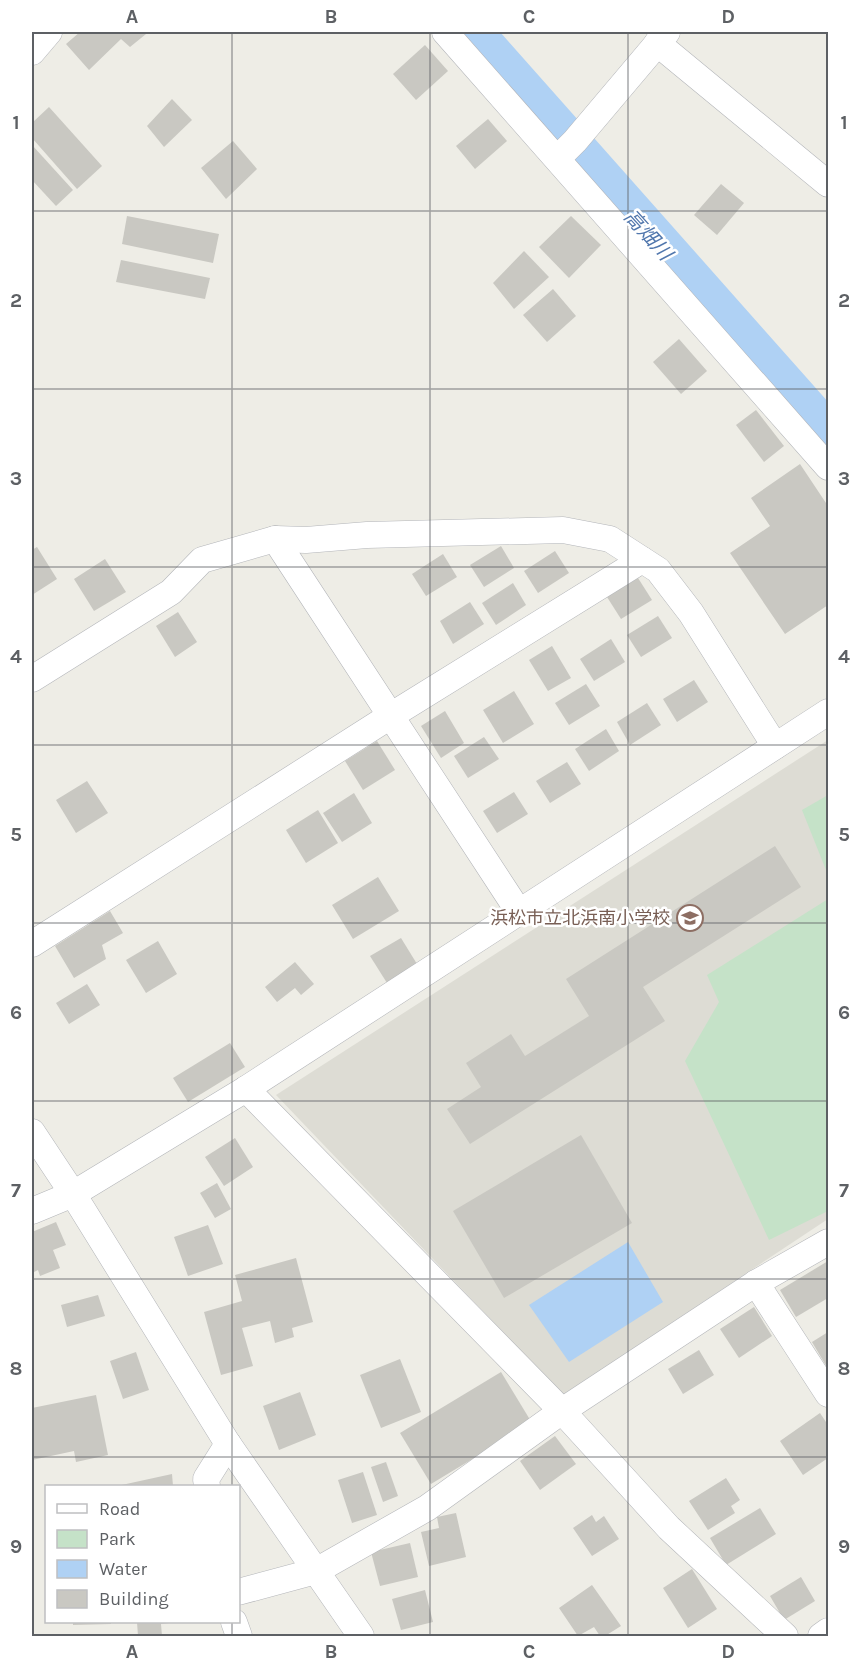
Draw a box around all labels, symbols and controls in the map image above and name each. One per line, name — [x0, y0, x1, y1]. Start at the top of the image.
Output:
text: A — [126, 5, 139, 28]
text: B — [325, 5, 337, 28]
text: C — [523, 5, 535, 28]
text: D — [721, 5, 735, 28]
text: 1 — [12, 111, 20, 134]
text: 1 — [840, 111, 848, 134]
water label: 高畑川 — [619, 205, 678, 266]
text: 2 — [10, 289, 22, 312]
text: 2 — [838, 289, 850, 312]
text: 3 — [10, 467, 22, 490]
text: 3 — [838, 467, 850, 490]
text: 4 — [10, 645, 22, 668]
text: 4 — [838, 645, 850, 668]
text: 5 — [10, 823, 22, 846]
text: 5 — [838, 823, 850, 846]
school or university icon: 浜松市立北浜南小学校 — [675, 903, 705, 933]
place label: 浜松市立北浜南小学校 — [490, 907, 670, 929]
text: 6 — [10, 1001, 22, 1024]
text: 6 — [838, 1001, 850, 1024]
text: 7 — [11, 1179, 21, 1202]
text: 7 — [839, 1179, 849, 1202]
text: 8 — [10, 1357, 22, 1380]
text: 8 — [838, 1357, 850, 1380]
legend — [45, 1485, 240, 1623]
text: Road — [99, 1498, 140, 1520]
text: Park — [99, 1528, 136, 1550]
text: 9 — [10, 1535, 22, 1558]
text: 9 — [838, 1535, 850, 1558]
text: Water — [99, 1558, 147, 1580]
text: Building — [99, 1588, 169, 1610]
text: A — [126, 1640, 139, 1663]
text: B — [325, 1640, 337, 1663]
text: C — [523, 1640, 535, 1663]
text: D — [721, 1640, 735, 1663]

